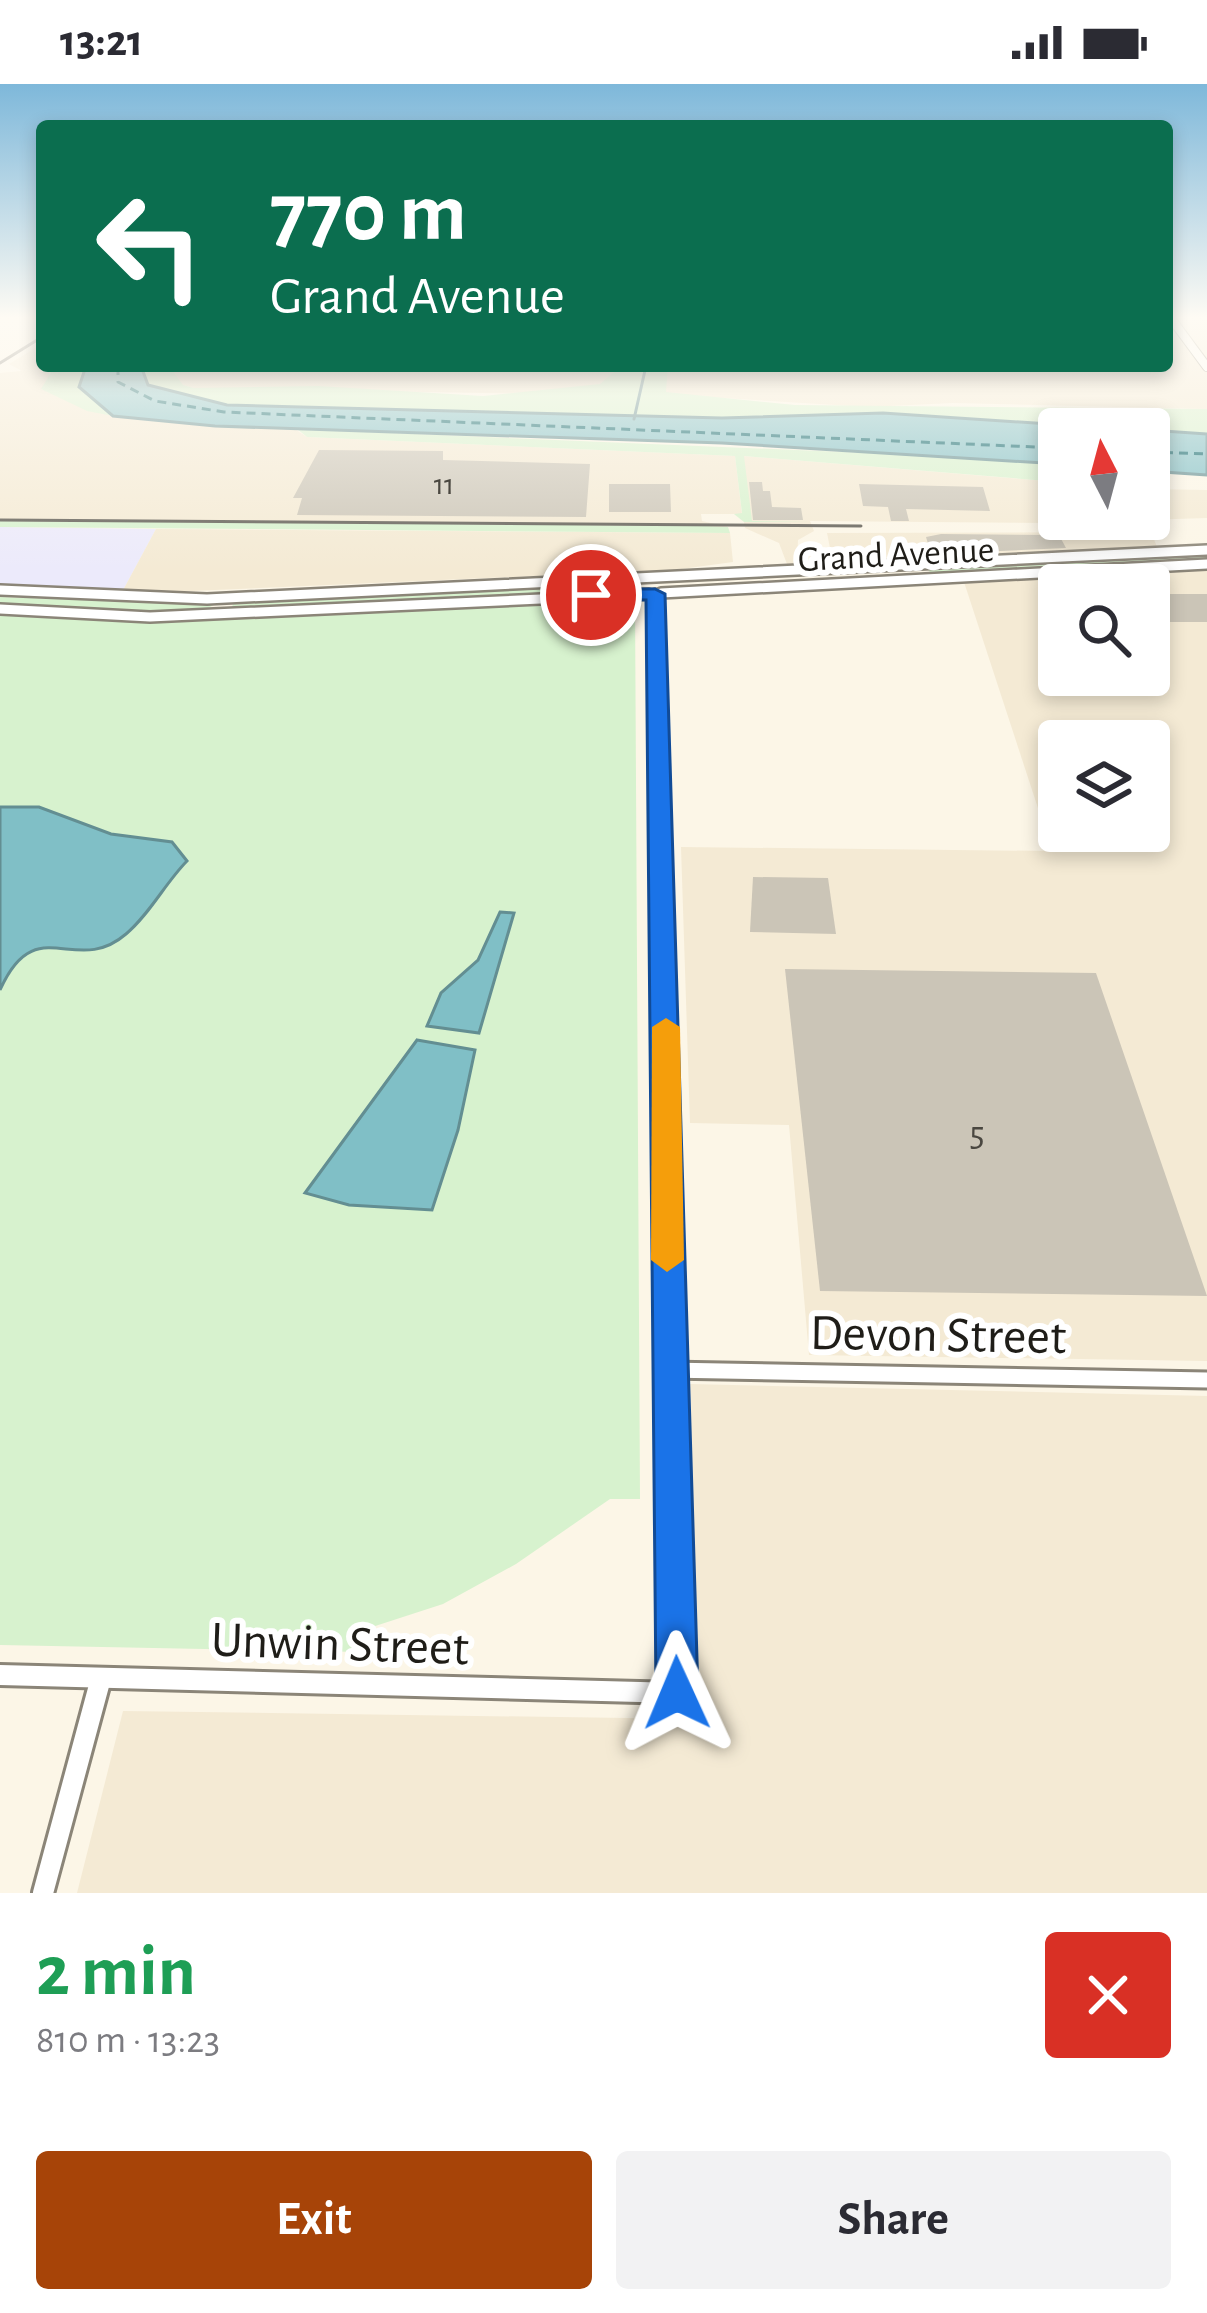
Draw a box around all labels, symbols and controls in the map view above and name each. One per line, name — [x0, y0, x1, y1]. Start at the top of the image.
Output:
text: 13:21 — [60, 19, 143, 64]
icon: left — [72, 168, 228, 324]
text: 770 m — [270, 172, 467, 256]
text: Grand Avenue — [270, 270, 565, 324]
north arrow — [1038, 408, 1170, 540]
map controls — [1038, 408, 1170, 852]
house number: 11 — [434, 470, 454, 500]
street label: Grand Avenue — [797, 532, 995, 578]
pin — [540, 544, 642, 646]
icon: arrive — [558, 562, 624, 628]
button: search — [1038, 564, 1170, 696]
button: layers — [1038, 720, 1170, 852]
house number: 5 — [969, 1116, 985, 1152]
street label: Devon Street — [809, 1308, 1067, 1363]
street label: Unwin Street — [210, 1615, 470, 1674]
position arrow — [614, 1630, 740, 1756]
button: close — [1045, 1932, 1171, 2058]
text: 2 min — [36, 1936, 196, 2008]
text: 810 m · 13:23 — [36, 2021, 220, 2060]
button: Exit — [36, 2151, 592, 2289]
button: Share — [616, 2151, 1171, 2289]

